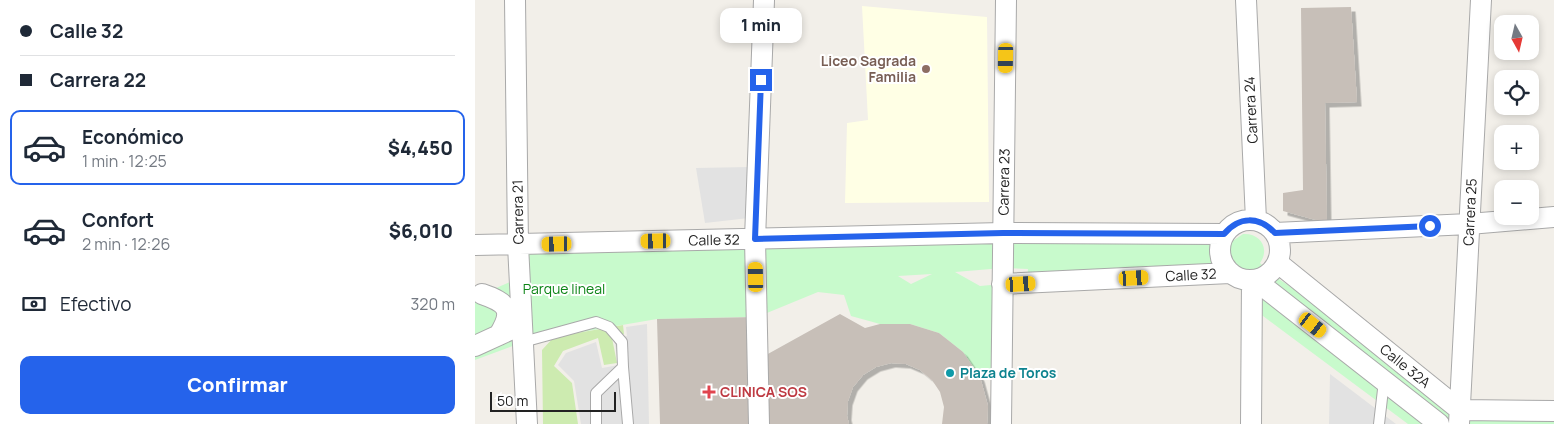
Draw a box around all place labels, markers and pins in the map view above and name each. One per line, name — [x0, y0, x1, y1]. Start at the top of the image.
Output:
place label: Liceo Sagrada Familia — [821, 51, 916, 86]
marker: Liceo Sagrada Familia — [920, 63, 932, 75]
place label: Plaza de Toros — [960, 363, 1057, 382]
marker: Plaza de Toros — [944, 367, 956, 379]
place label: CLINICA SOS — [720, 382, 807, 401]
marker: CLINICA SOS — [702, 385, 716, 399]

